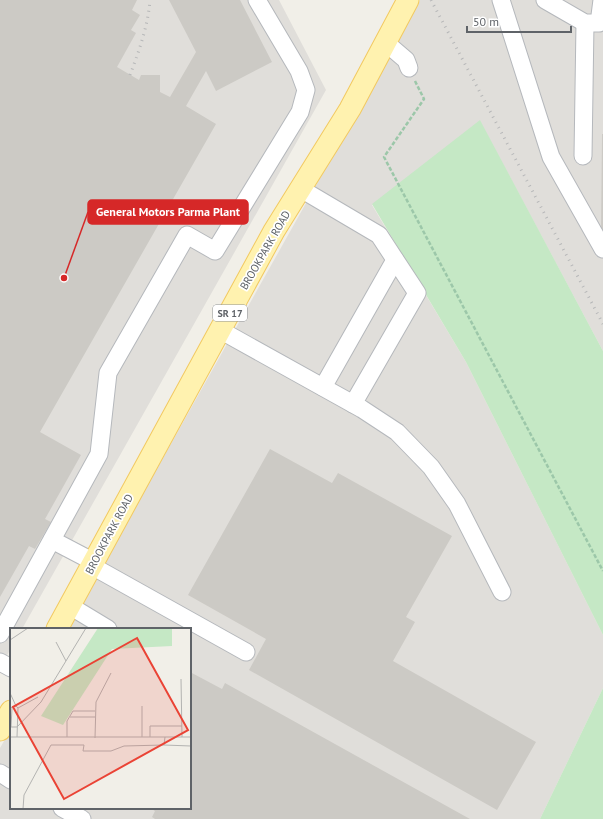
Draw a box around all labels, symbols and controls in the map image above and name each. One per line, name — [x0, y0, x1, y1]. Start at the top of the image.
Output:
scale bar — [467, 8, 571, 34]
text: 50 m — [473, 14, 499, 29]
callout: General Motors Parma Plant — [88, 200, 248, 224]
text: General Motors Parma Plant — [96, 204, 241, 219]
street label: BROOKPARK ROAD — [237, 208, 293, 292]
road number: SR 17 — [213, 305, 247, 321]
street label: BROOKPARK ROAD — [82, 491, 136, 577]
inset map — [10, 628, 191, 809]

